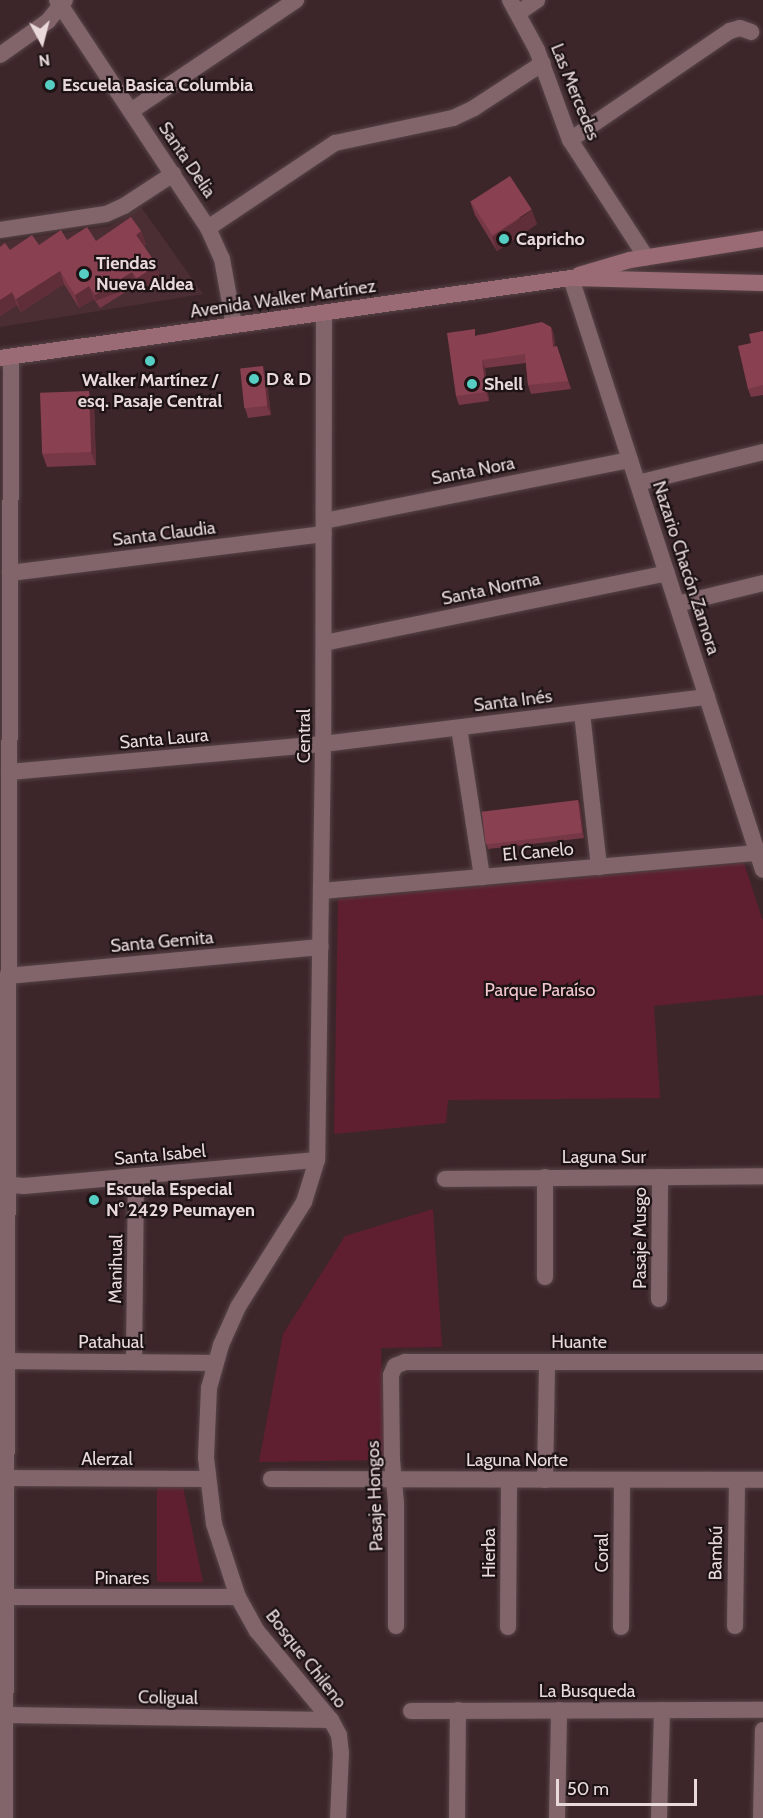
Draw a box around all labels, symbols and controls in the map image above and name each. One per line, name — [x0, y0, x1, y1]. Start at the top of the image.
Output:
north arrow — [12, 12, 72, 72]
street label: Las Mercedes — [546, 41, 604, 143]
text: N — [37, 50, 51, 70]
place label: Escuela Basica Columbia — [62, 74, 253, 96]
marker: Escuela Basica Columbia — [43, 78, 57, 92]
street label: Santa Delia — [154, 118, 220, 202]
place label: Capricho — [516, 228, 585, 250]
marker: Capricho — [497, 232, 511, 246]
place label: Tiendas Nueva Aldea — [96, 253, 194, 296]
marker: Tiendas Nueva Aldea — [77, 267, 91, 281]
street label: Avenida Walker Martínez — [189, 275, 377, 323]
marker: Walker Martínez / esq. Pasaje Central — [143, 354, 157, 368]
place label: D & D — [266, 368, 311, 390]
place label: Walker Martínez / esq. Pasaje Central — [78, 370, 222, 412]
marker: D & D — [247, 372, 261, 386]
place label: Shell — [484, 373, 523, 395]
marker: Shell — [465, 377, 479, 391]
street label: Santa Nora — [430, 452, 516, 490]
street label: Nazario Chacón Zamora — [648, 478, 724, 658]
street label: Santa Claudia — [111, 517, 217, 551]
street label: Santa Norma — [440, 568, 542, 610]
street label: Santa Inés — [472, 685, 554, 717]
street label: Central — [293, 709, 315, 763]
street label: Santa Laura — [119, 724, 209, 754]
street label: El Canelo — [502, 838, 574, 866]
street label: Santa Gemita — [110, 927, 214, 957]
park label: Parque Paraíso — [485, 979, 595, 1001]
street label: Santa Isabel — [113, 1140, 207, 1170]
street label: Laguna Sur — [562, 1146, 646, 1168]
place label: Escuela Especial N° 2429 Peumayen — [106, 1179, 255, 1222]
street label: Pasaje Musgo — [629, 1187, 651, 1289]
marker: Escuela Especial N° 2429 Peumayen — [87, 1193, 101, 1207]
street label: Manihual — [105, 1234, 127, 1304]
street label: Patahual — [78, 1331, 144, 1353]
street label: Huante — [551, 1331, 607, 1353]
street label: Pasaje Hongos — [362, 1440, 388, 1552]
street label: Alerzal — [81, 1448, 133, 1470]
street label: Laguna Norte — [466, 1449, 568, 1471]
street label: Bambú — [705, 1526, 727, 1580]
street label: Hierba — [478, 1528, 500, 1578]
street label: Coral — [591, 1533, 613, 1573]
street label: Pinares — [95, 1567, 149, 1589]
street label: Bosque Chileno — [261, 1606, 351, 1712]
street label: La Busqueda — [539, 1680, 635, 1702]
street label: Coligual — [138, 1687, 198, 1709]
scale bar — [559, 1767, 700, 1805]
text: 50 m — [567, 1778, 609, 1800]

